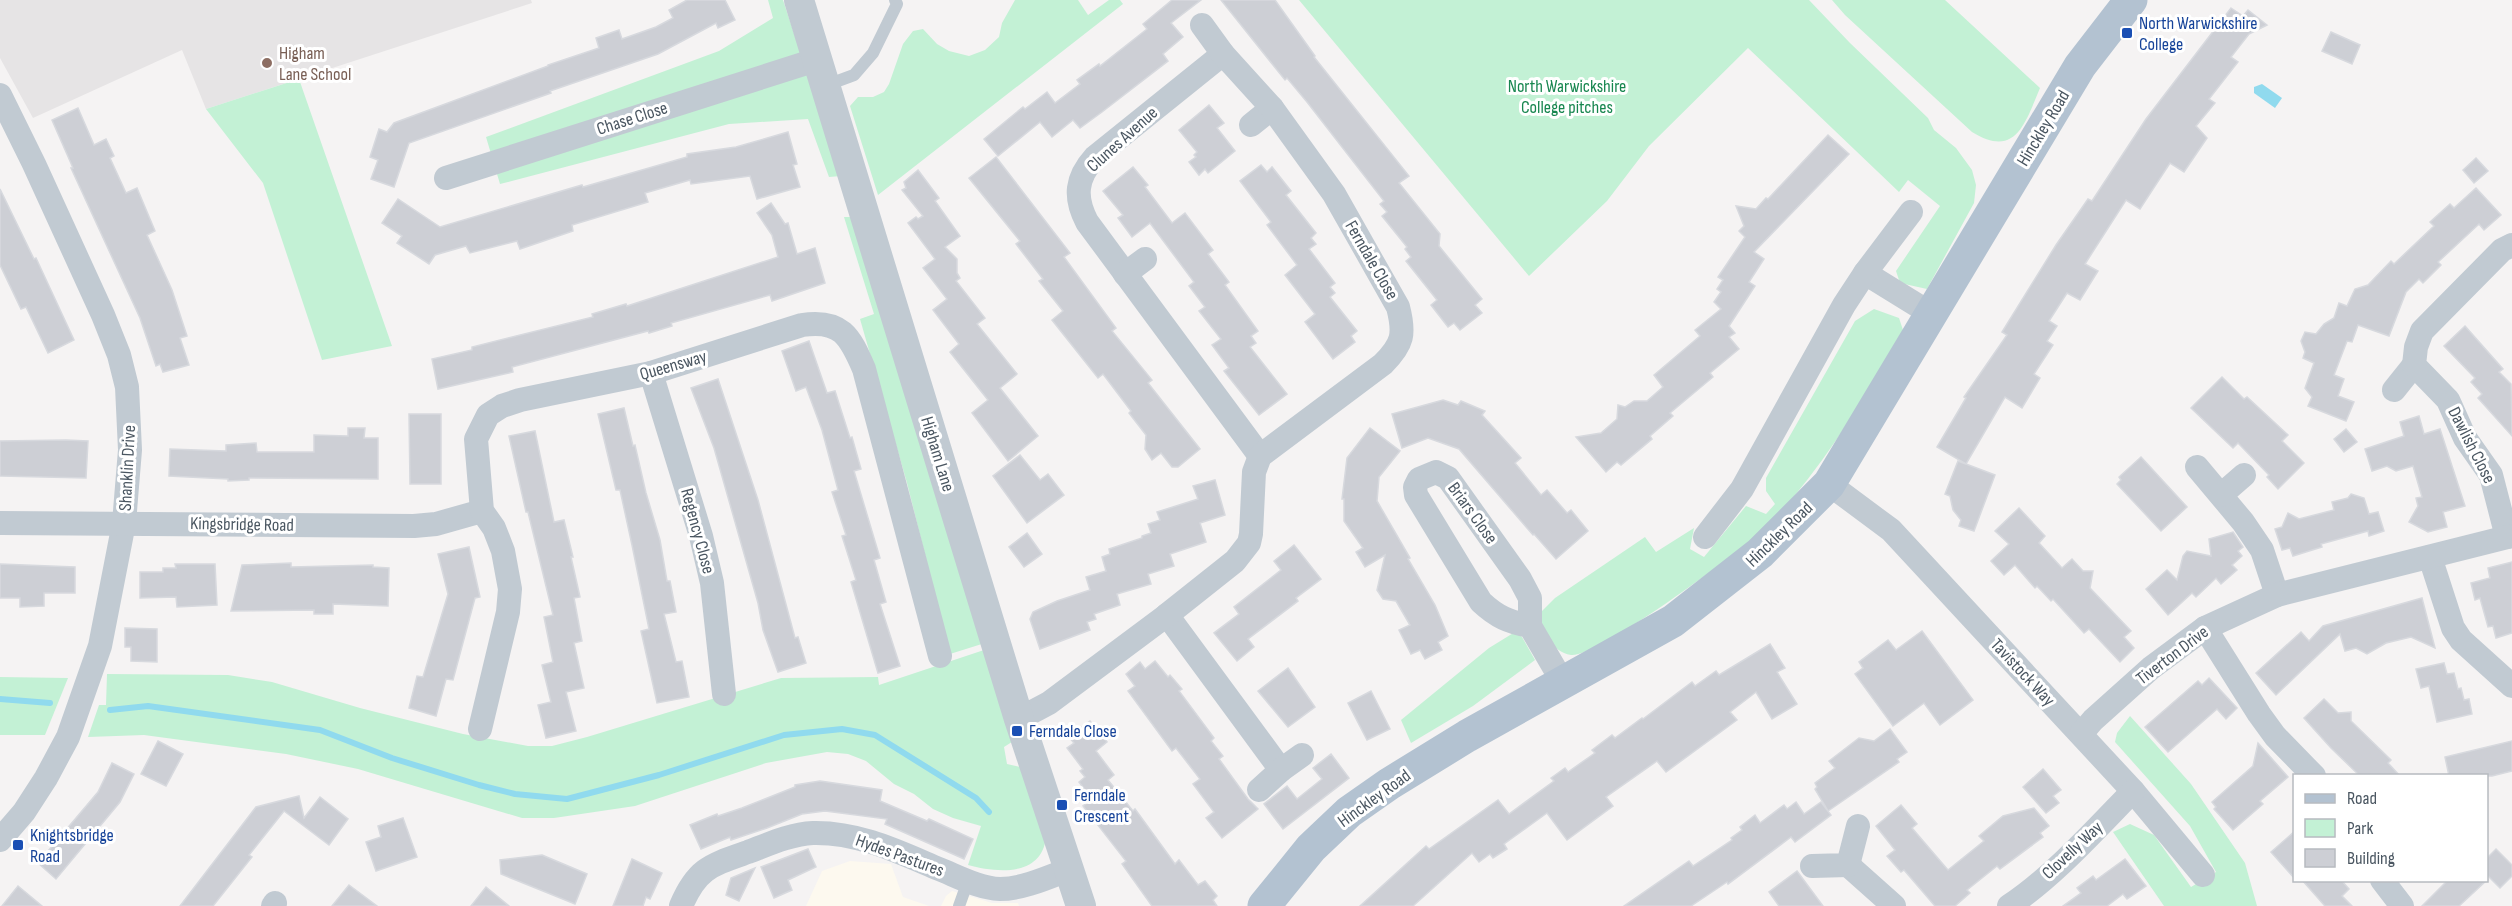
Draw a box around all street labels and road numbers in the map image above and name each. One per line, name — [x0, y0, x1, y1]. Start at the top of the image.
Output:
street label: Hinckley Road — [2013, 87, 2074, 170]
street label: Chase Close — [594, 97, 670, 140]
street label: Clunes Avenue — [1083, 102, 1162, 177]
street label: Ferndale Close — [1341, 217, 1403, 304]
street label: Queensway — [637, 346, 709, 385]
street label: Dawlish Close — [2443, 403, 2500, 487]
street label: Higham Lane — [916, 414, 959, 494]
street label: Shanklin Drive — [115, 425, 140, 512]
street label: Briars Close — [1443, 478, 1502, 548]
street label: Regency Close — [676, 486, 719, 576]
street label: Hinckley Road — [1742, 497, 1817, 571]
street label: Kingsbridge Road — [190, 513, 294, 536]
street label: Tiverton Drive — [2132, 621, 2213, 689]
street label: Tavistock Way — [1986, 634, 2059, 710]
street label: Hinckley Road — [1334, 765, 1415, 832]
street label: Clovelly Way — [2038, 817, 2107, 884]
street label: Hydes Pastures — [853, 830, 947, 881]

